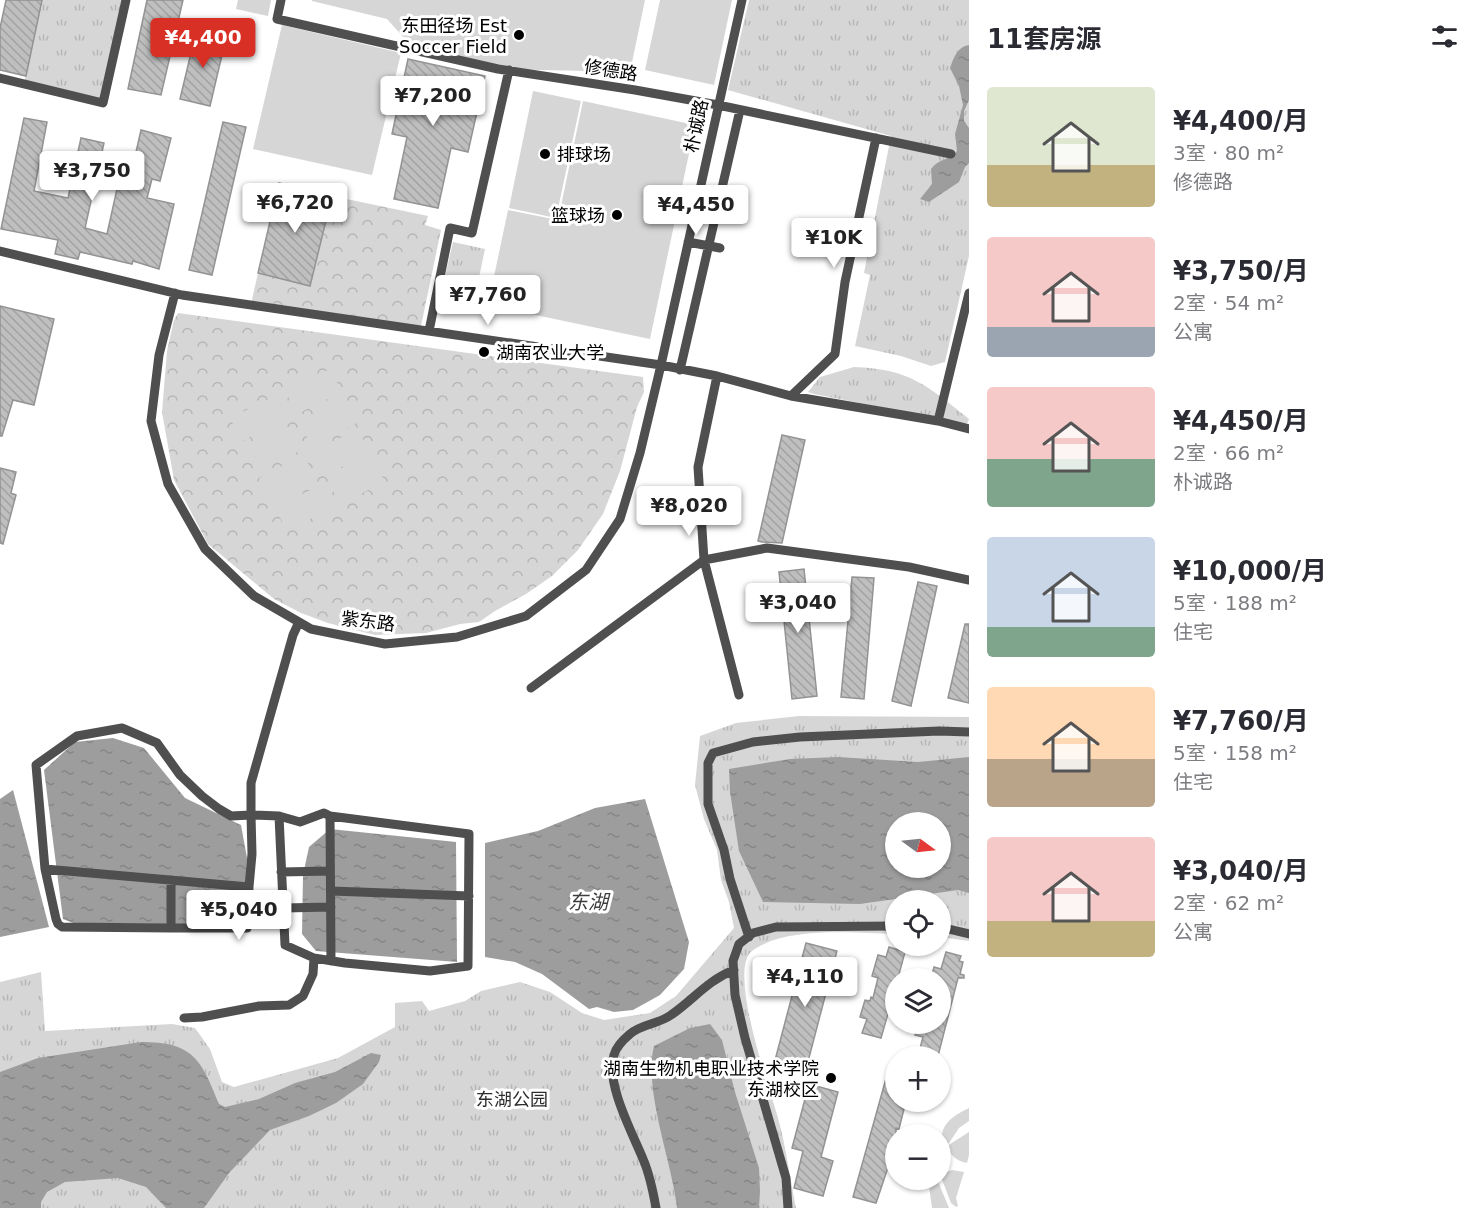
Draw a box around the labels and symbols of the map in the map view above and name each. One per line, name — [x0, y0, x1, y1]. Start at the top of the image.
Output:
place label: 东田径场 Est Soccer Field — [399, 15, 507, 57]
pin: ¥4,400 — [154, 18, 252, 69]
marker: 东田径场 Est Soccer Field — [512, 28, 526, 42]
street label: 修德路 — [583, 55, 639, 85]
pin: ¥7,200 — [384, 76, 482, 127]
street label: 朴诚路 — [680, 97, 712, 155]
place label: 排球场 — [557, 144, 611, 165]
marker: 排球场 — [538, 147, 552, 161]
pin: ¥3,750 — [43, 151, 141, 202]
pin: ¥6,720 — [246, 183, 344, 234]
pin: ¥4,450 — [647, 185, 745, 236]
place label: 篮球场 — [551, 205, 605, 226]
marker: 篮球场 — [610, 208, 624, 222]
pin: ¥10K — [798, 218, 870, 269]
pin: ¥7,760 — [439, 275, 537, 326]
place label: 湖南农业大学 — [496, 342, 604, 363]
marker: 湖南农业大学 — [477, 345, 491, 359]
pin: ¥8,020 — [640, 486, 738, 537]
pin: ¥3,040 — [749, 583, 847, 634]
street label: 紫东路 — [340, 607, 396, 635]
north arrow — [885, 812, 951, 878]
pin: ¥5,040 — [190, 890, 288, 941]
water label: 东湖 — [568, 890, 611, 914]
pin: ¥4,110 — [756, 957, 854, 1008]
place label: 湖南生物机电职业技术学院 东湖校区 — [603, 1058, 819, 1100]
marker: 湖南生物机电职业技术学院 东湖校区 — [824, 1071, 838, 1085]
park label: 东湖公园 — [476, 1089, 548, 1110]

